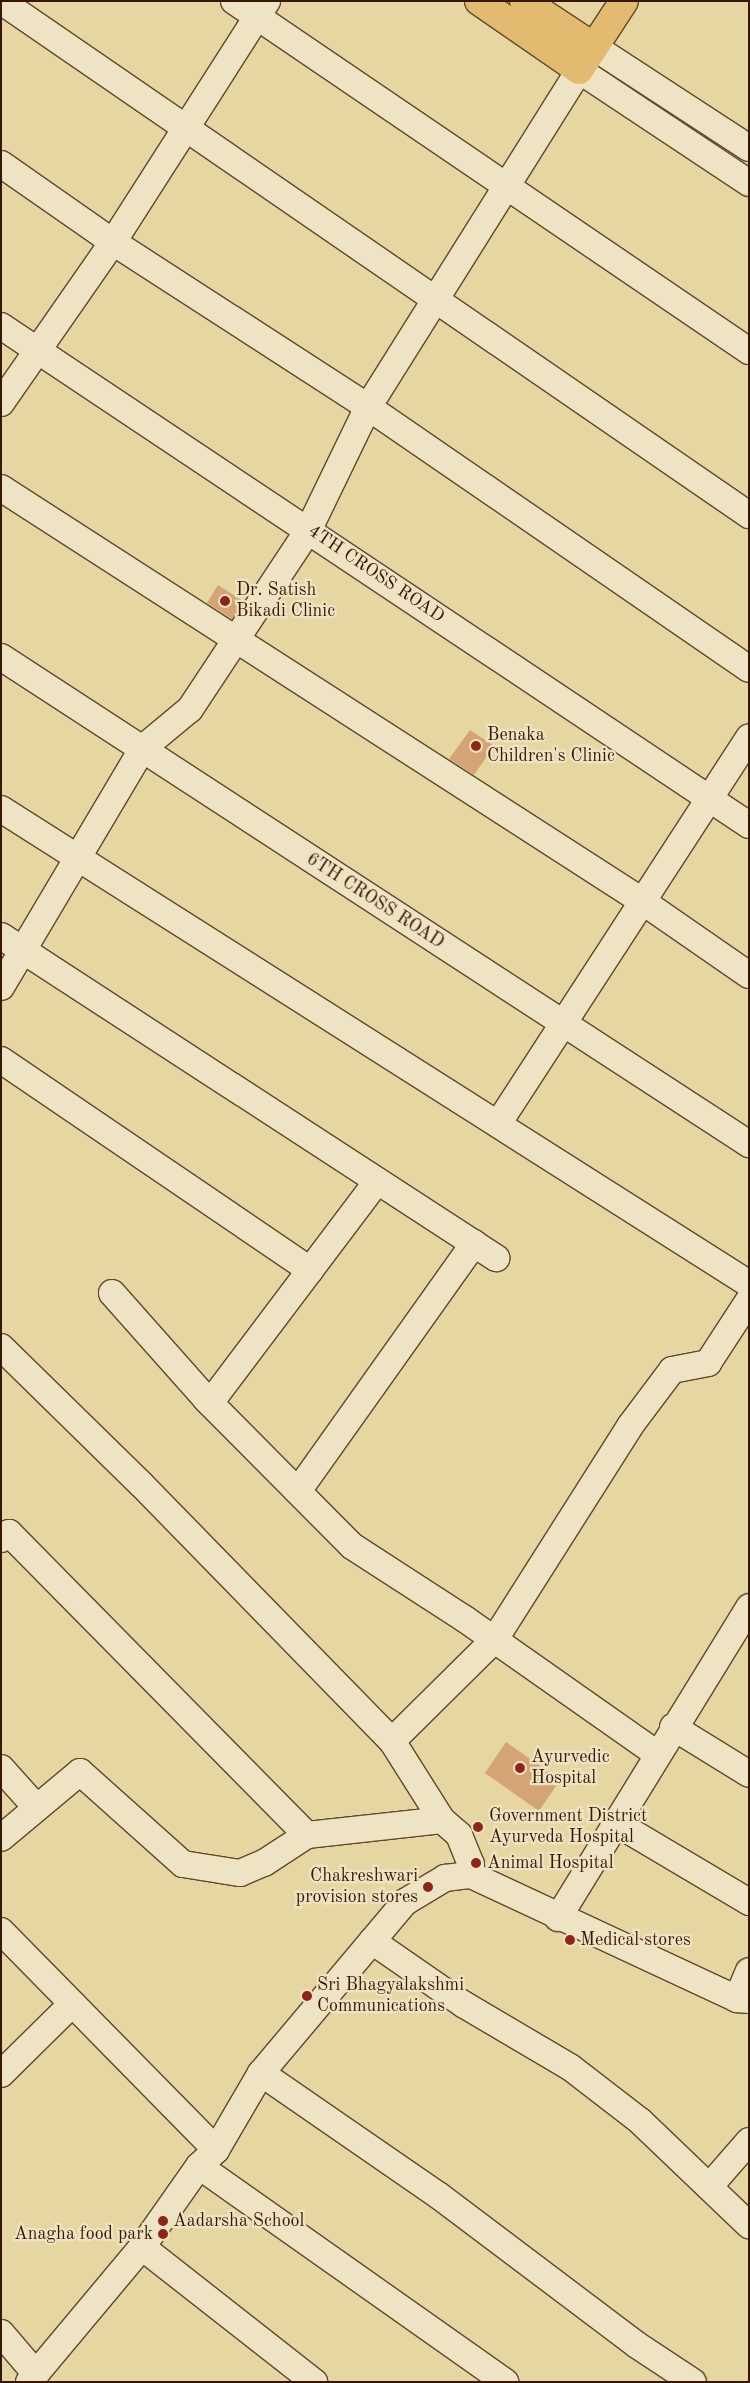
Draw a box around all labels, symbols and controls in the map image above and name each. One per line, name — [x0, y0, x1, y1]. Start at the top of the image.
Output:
street label: 4TH CROSS ROAD — [304, 520, 448, 628]
place label: Dr. Satish Bikadi Clinic — [236, 580, 335, 622]
marker: Dr. Satish Bikadi Clinic — [218, 594, 232, 608]
place label: Benaka Children's Clinic — [487, 725, 615, 768]
marker: Benaka Children's Clinic — [469, 739, 483, 753]
street label: 6TH CROSS ROAD — [302, 848, 448, 954]
place label: Ayurvedic Hospital — [531, 1747, 610, 1790]
marker: Ayurvedic Hospital — [513, 1761, 527, 1775]
place label: Government District Ayurveda Hospital — [489, 1806, 647, 1848]
marker: Government District Ayurveda Hospital — [471, 1820, 485, 1834]
place label: Animal Hospital — [487, 1852, 614, 1874]
marker: Animal Hospital — [469, 1856, 483, 1870]
place label: Chakreshwari provision stores — [296, 1866, 418, 1908]
marker: Chakreshwari provision stores — [422, 1881, 434, 1893]
place label: Medical stores — [580, 1929, 691, 1951]
marker: Medical stores — [564, 1934, 576, 1946]
place label: Sri Bhagyalakshmi Communications — [317, 1975, 464, 2018]
marker: Sri Bhagyalakshmi Communications — [301, 1990, 313, 2002]
place label: Aadarsha School — [173, 2210, 304, 2232]
marker: Aadarsha School — [157, 2215, 169, 2227]
place label: Anagha food park — [14, 2223, 153, 2245]
marker: Anagha food park — [157, 2228, 169, 2240]

